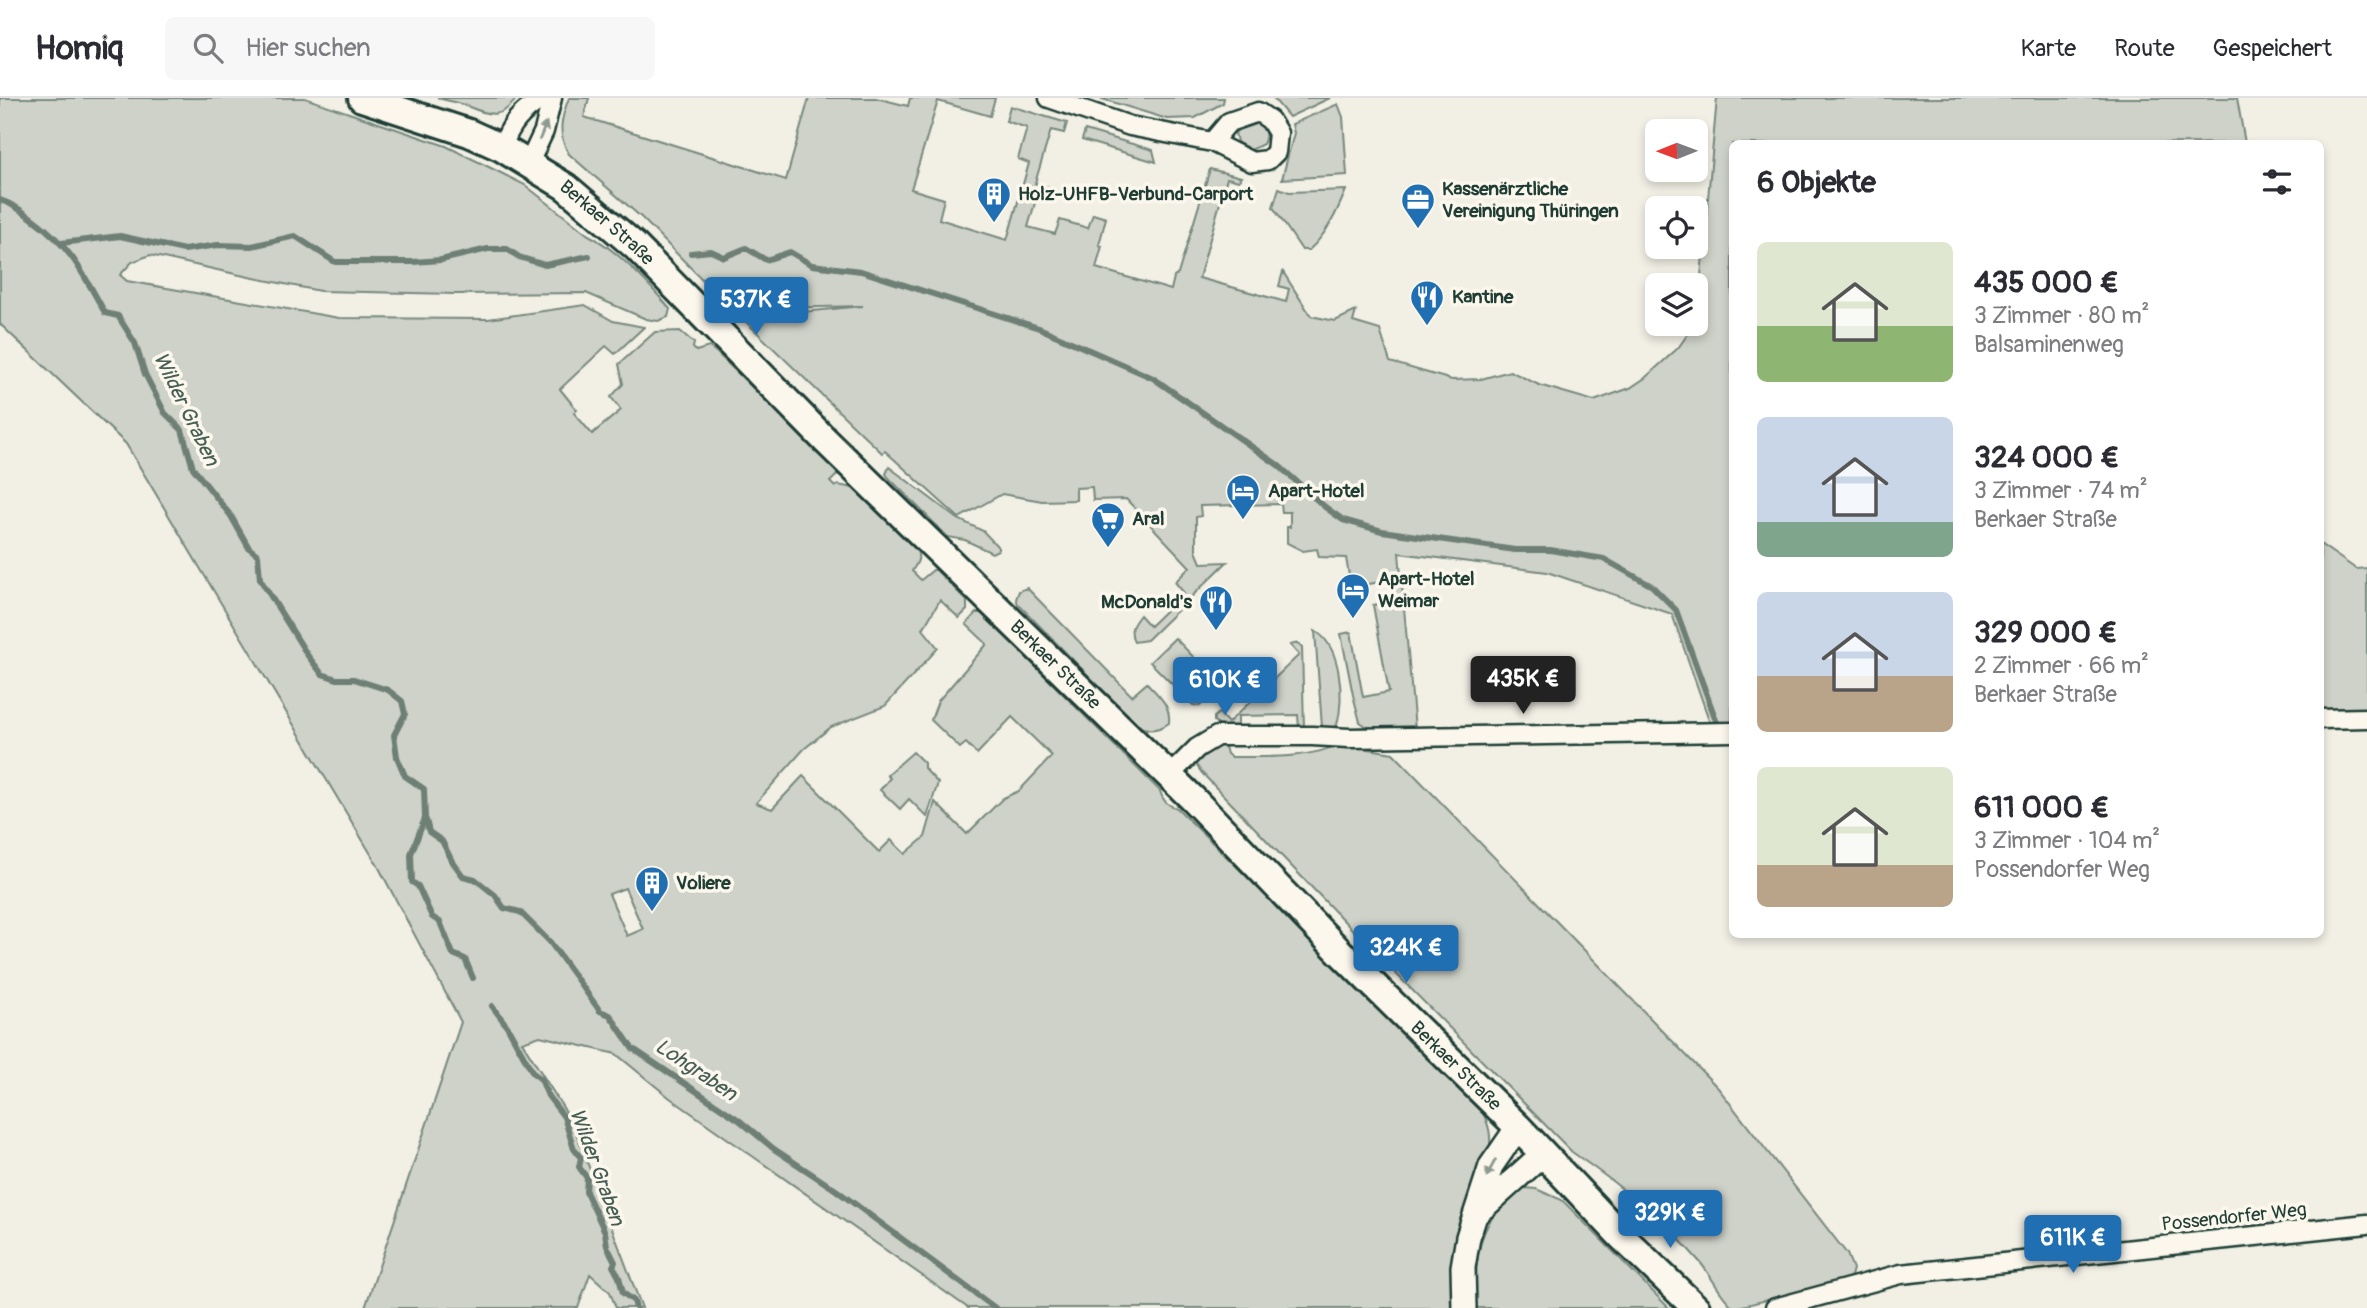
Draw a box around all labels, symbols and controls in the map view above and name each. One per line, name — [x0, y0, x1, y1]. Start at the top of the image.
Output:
search box — [165, 17, 655, 80]
text: Homiq — [35, 28, 123, 69]
icon: search — [189, 29, 227, 67]
text: Hier suchen — [245, 32, 371, 64]
text: Karte — [2020, 34, 2076, 63]
text: Route — [2114, 34, 2175, 63]
text: Gespeichert — [2213, 34, 2332, 63]
north arrow — [1645, 119, 1708, 182]
map controls — [1645, 119, 1708, 336]
one-way arrow — [538, 121, 549, 142]
icon: filters — [2258, 163, 2296, 201]
text: 6 Objekte — [1757, 164, 1876, 201]
street label: Berkaer Straße — [555, 175, 660, 271]
building icon: Holz-UHFB-Verbund-Carport — [975, 175, 1013, 224]
place label: Kassenärztliche Vereinigung Thüringen — [1442, 177, 1619, 223]
office icon: Kassenärztliche Vereinigung Thüringen — [1399, 181, 1437, 230]
place label: Holz-UHFB-Verbund-Carport — [1018, 182, 1255, 206]
button: locate — [1645, 196, 1708, 259]
text: 435 000 € — [1974, 264, 2119, 301]
icon: home — [1813, 270, 1897, 354]
button: layers — [1645, 273, 1708, 336]
pin: 537K € — [699, 278, 813, 337]
restaurant icon: Kantine — [1408, 278, 1446, 327]
text: 537K € — [720, 285, 792, 314]
place label: Kantine — [1452, 285, 1514, 309]
text: 3 Zimmer · 80 m² — [1974, 301, 2149, 330]
text: Balsaminenweg — [1974, 330, 2124, 359]
water label: Wilder Graben — [147, 348, 226, 471]
text: 324 000 € — [1974, 439, 2119, 476]
icon: home — [1813, 445, 1897, 529]
hotel icon: Apart-Hotel — [1224, 472, 1262, 521]
text: 3 Zimmer · 74 m² — [1974, 476, 2148, 505]
place label: Apart-Hotel — [1268, 479, 1364, 503]
supermarket icon: Aral — [1089, 500, 1127, 549]
text: Berkaer Straße — [1974, 505, 2117, 534]
place label: Aral — [1132, 507, 1164, 531]
place label: Apart-Hotel Weimar — [1378, 567, 1474, 613]
hotel icon: Apart-Hotel Weimar — [1334, 571, 1372, 620]
restaurant icon: McDonald's — [1197, 583, 1235, 632]
place label: McDonald's — [1101, 590, 1193, 614]
text: 329 000 € — [1974, 614, 2117, 651]
street label: Berkaer Straße — [1005, 615, 1107, 715]
icon: home — [1813, 620, 1897, 704]
text: 2 Zimmer · 66 m² — [1974, 651, 2149, 680]
pin: 435K € — [1466, 656, 1580, 716]
pin: 610K € — [1168, 658, 1282, 717]
text: 435K € — [1487, 664, 1559, 693]
text: 610K € — [1189, 665, 1261, 694]
text: Berkaer Straße — [1974, 680, 2117, 709]
text: 611 000 € — [1974, 789, 2109, 826]
icon: home — [1813, 795, 1897, 879]
text: 3 Zimmer · 104 m² — [1974, 826, 2160, 855]
text: Possendorfer Weg — [1974, 855, 2150, 884]
building icon: Voliere — [633, 864, 671, 913]
place label: Voliere — [676, 871, 731, 895]
pin: 324K € — [1349, 926, 1463, 985]
text: 324K € — [1369, 933, 1443, 962]
street label: Berkaer Straße — [1405, 1016, 1507, 1116]
water label: Lohgraben — [650, 1033, 743, 1108]
water label: Wilder Graben — [563, 1105, 631, 1230]
one-way arrow — [1486, 1159, 1498, 1179]
pin: 329K € — [1613, 1190, 1727, 1250]
street label: Possendorfer Weg — [2160, 1197, 2308, 1237]
text: 329K € — [1634, 1198, 1706, 1227]
pin: 611K € — [2016, 1216, 2130, 1275]
text: 611K € — [2040, 1223, 2106, 1252]

